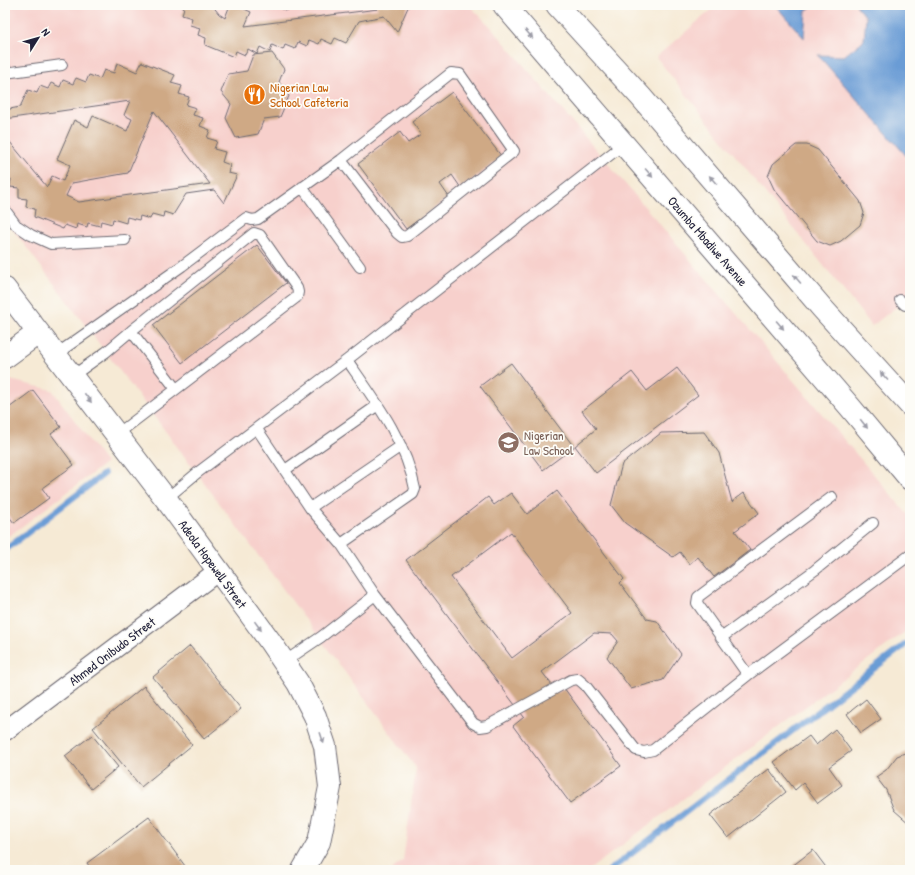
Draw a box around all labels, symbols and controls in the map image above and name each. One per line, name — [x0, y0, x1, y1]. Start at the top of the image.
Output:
north arrow — [18, 18, 58, 58]
text: N — [39, 25, 53, 39]
one-way arrow — [525, 29, 534, 40]
place label: Nigerian Law School Cafeteria — [270, 78, 348, 111]
restaurant icon: Nigerian Law School Cafeteria — [242, 81, 268, 107]
one-way arrow — [645, 168, 654, 179]
one-way arrow — [708, 175, 717, 186]
street label: Ozumba Mbadiwe Avenue — [664, 192, 752, 290]
one-way arrow — [793, 274, 802, 284]
one-way arrow — [775, 320, 784, 330]
one-way arrow — [879, 371, 889, 381]
one-way arrow — [84, 393, 92, 404]
one-way arrow — [860, 418, 869, 429]
place label: Nigerian Law School — [524, 426, 574, 459]
school or university icon: Nigerian Law School — [496, 429, 522, 455]
street label: Adeola Hopewell Street — [175, 516, 252, 612]
street label: Ahmed Onibudo Street — [65, 612, 159, 689]
one-way arrow — [254, 620, 262, 631]
one-way arrow — [319, 732, 325, 744]

